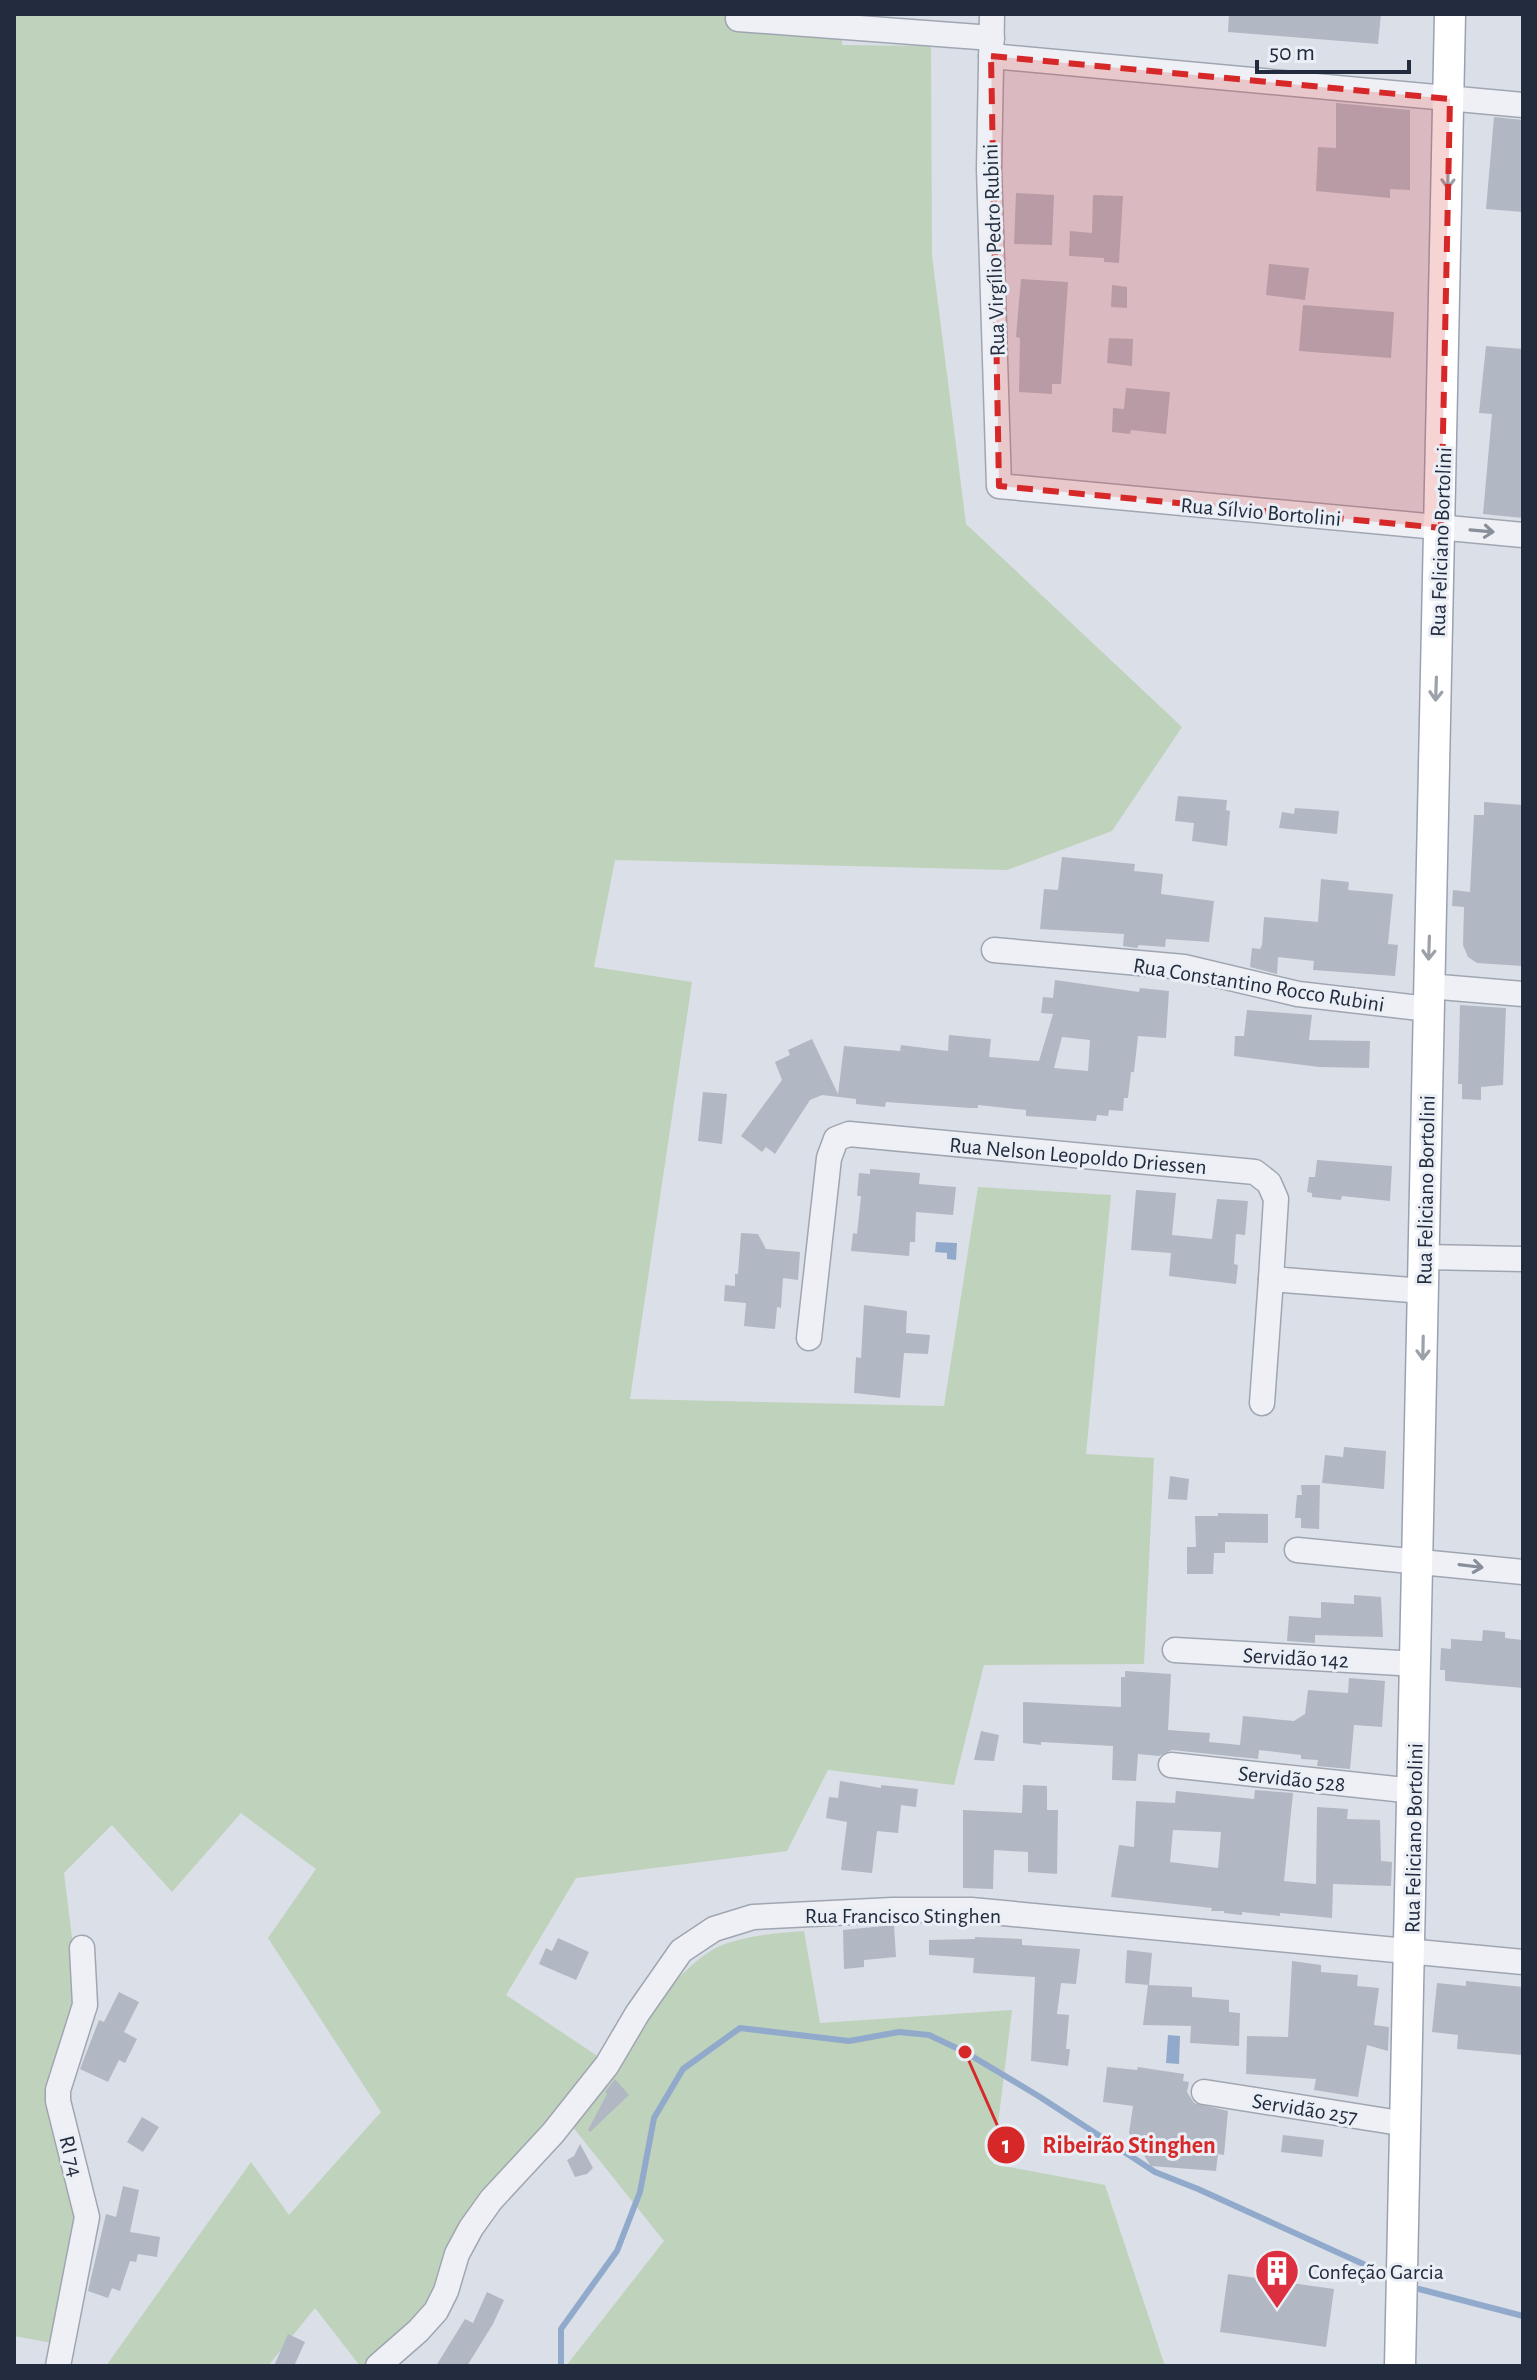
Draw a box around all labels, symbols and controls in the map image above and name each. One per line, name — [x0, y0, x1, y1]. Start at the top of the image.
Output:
scale bar — [1257, 24, 1409, 74]
text: 50 m — [1269, 41, 1315, 65]
street label: Rua Virgílio Pedro Rubini — [979, 143, 1009, 357]
one-way arrow — [1441, 163, 1456, 190]
street label: Rua Feliciano Bortolini — [1427, 447, 1455, 637]
street label: Rua Sílvio Bortolini — [1180, 494, 1342, 530]
one-way arrow — [1468, 524, 1495, 539]
one-way arrow — [1429, 675, 1444, 702]
one-way arrow — [1422, 934, 1437, 961]
street label: Rua Constantino Rocco Rubini — [1132, 954, 1386, 1016]
street label: Rua Feliciano Bortolini — [1413, 1095, 1439, 1285]
street label: Rua Nelson Leopoldo Driessen — [948, 1134, 1208, 1178]
one-way arrow — [1415, 1334, 1431, 1361]
one-way arrow — [1457, 1559, 1484, 1574]
street label: Servidão 142 — [1242, 1644, 1350, 1672]
street label: Rua Feliciano Bortolini — [1401, 1743, 1427, 1933]
street label: Servidão 528 — [1237, 1762, 1347, 1796]
street label: Rua Francisco Stinghen — [805, 1905, 1001, 1927]
street label: Servidão 257 — [1251, 2090, 1359, 2128]
callout: Ribeirão Stinghen — [986, 2121, 1232, 2169]
street label: RI 74 — [55, 2133, 87, 2179]
text: 1 — [1002, 2134, 1010, 2158]
text: Ribeirão Stinghen — [1042, 2134, 1216, 2158]
building icon: Confeção Garcia — [1253, 2247, 1301, 2310]
place label: Confeção Garcia — [1308, 2261, 1444, 2283]

